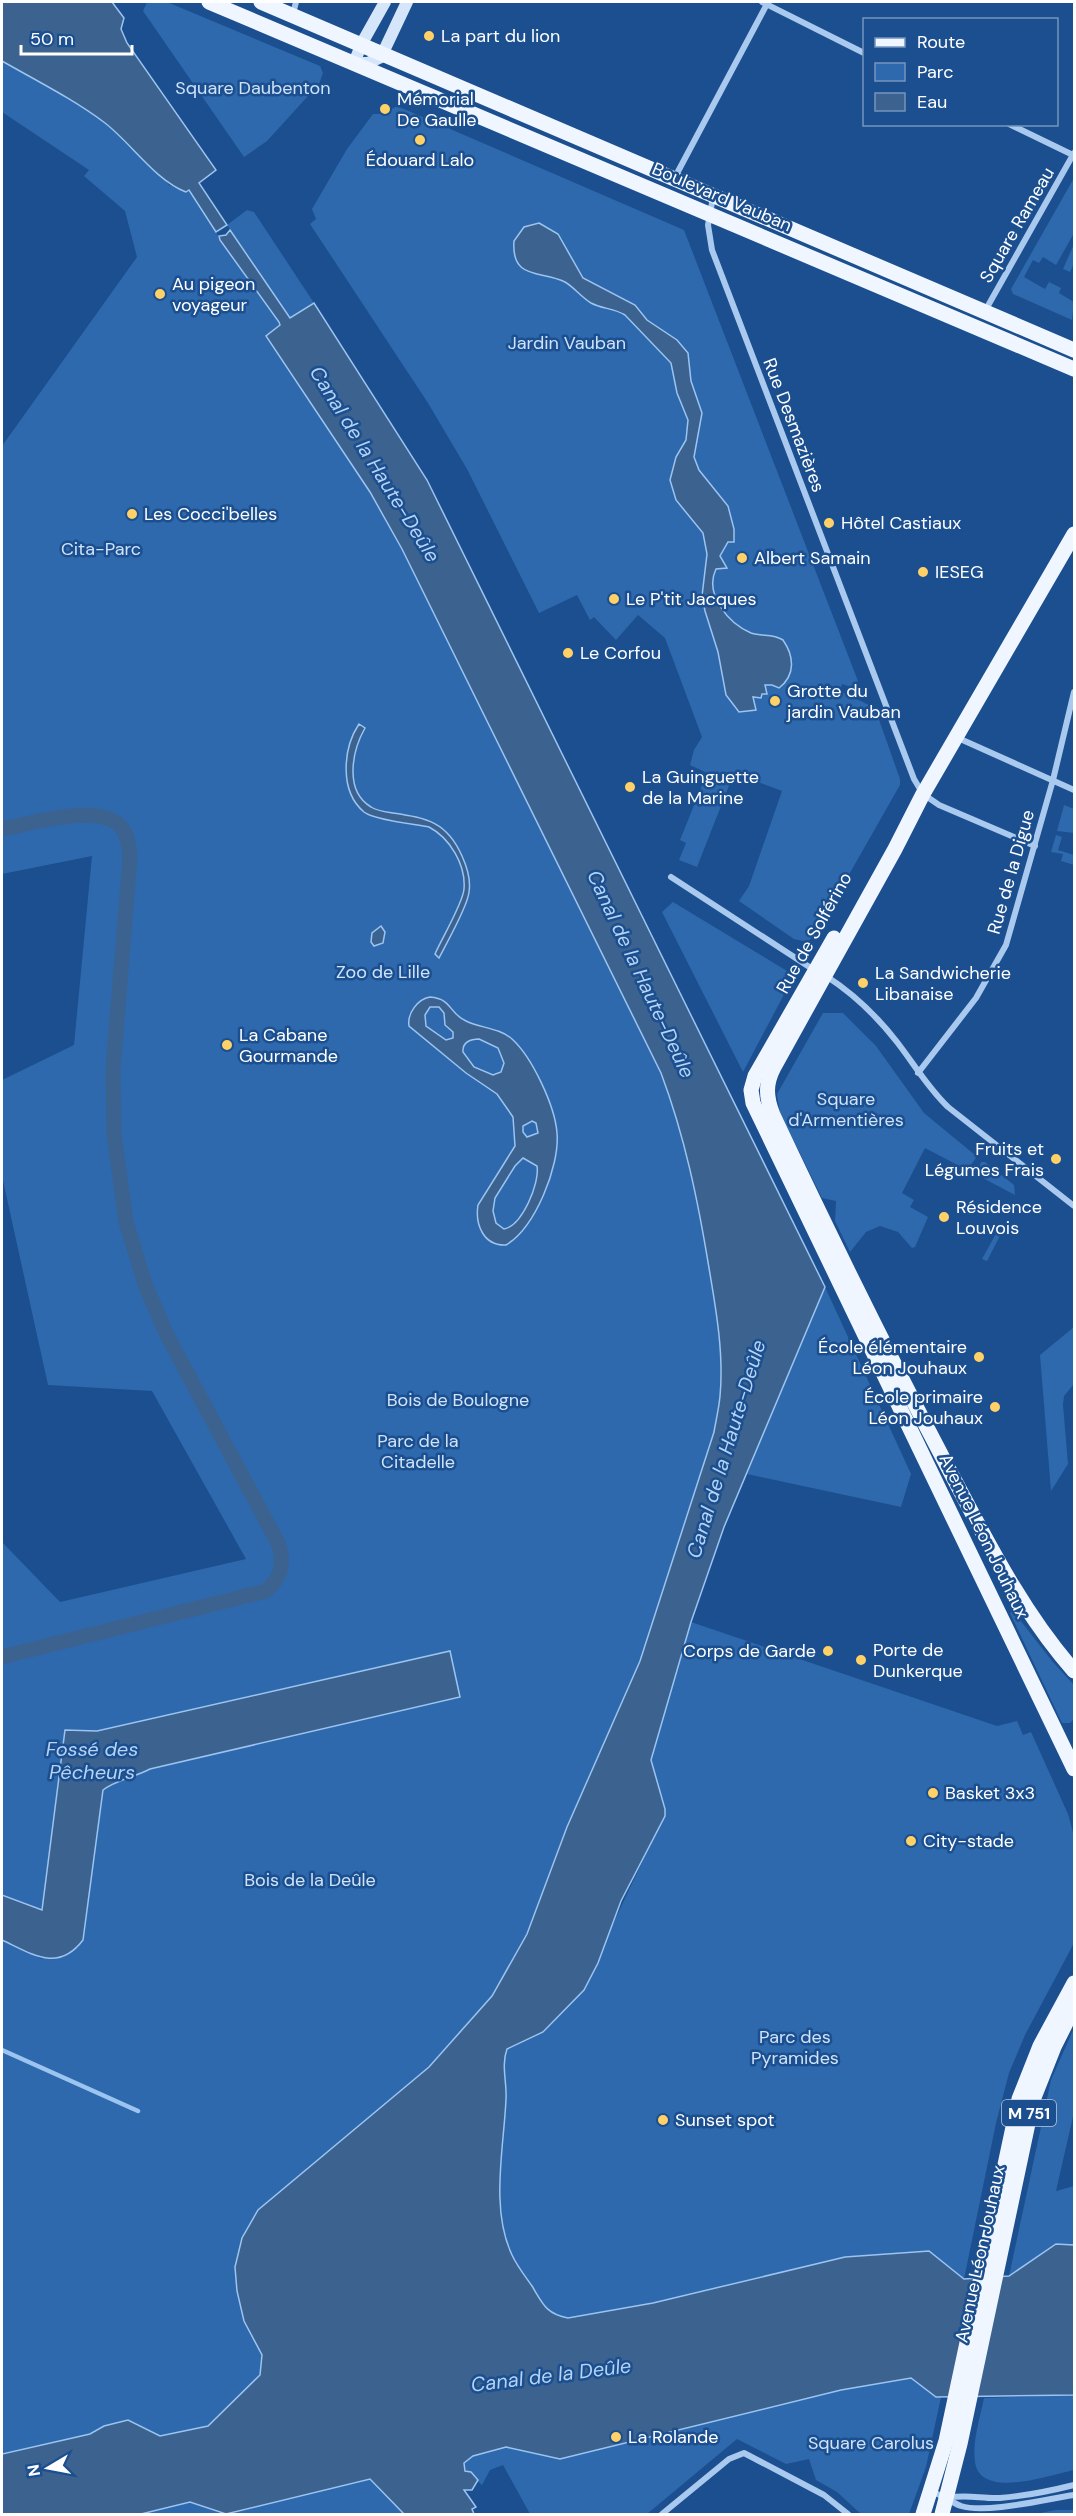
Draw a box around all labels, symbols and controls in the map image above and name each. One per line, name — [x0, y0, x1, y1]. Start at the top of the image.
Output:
scale bar — [21, 18, 132, 56]
legend — [863, 18, 1058, 126]
place label: La part du lion — [441, 24, 560, 48]
text: 50 m — [30, 27, 74, 51]
marker: La part du lion — [422, 29, 436, 43]
text: Route — [917, 30, 965, 54]
text: Parc — [917, 60, 953, 84]
park label: Square Daubenton — [175, 76, 331, 100]
place label: Mémorial De Gaulle — [397, 87, 476, 132]
text: Eau — [917, 90, 947, 114]
marker: Mémorial De Gaulle — [378, 102, 392, 116]
marker: Édouard Lalo — [413, 133, 427, 147]
place label: Édouard Lalo — [366, 148, 474, 172]
street label: Boulevard Vauban — [649, 157, 795, 237]
street label: Square Rameau — [974, 163, 1060, 287]
place label: Au pigeon voyageur — [172, 272, 255, 317]
marker: Au pigeon voyageur — [153, 287, 167, 301]
park label: Jardin Vauban — [508, 331, 626, 355]
street label: Rue Desmazières — [757, 354, 831, 496]
water label: Canal de la Haute-Deûle — [304, 361, 446, 567]
place label: Les Cocci'belles — [144, 502, 277, 526]
marker: Les Cocci'belles — [125, 507, 139, 521]
place label: Hôtel Castiaux — [841, 511, 961, 535]
marker: Hôtel Castiaux — [822, 516, 836, 530]
park label: Cita-Parc — [61, 537, 141, 561]
place label: Albert Samain — [754, 546, 871, 570]
marker: Albert Samain — [735, 551, 749, 565]
place label: IESEG — [935, 560, 984, 584]
marker: IESEG — [916, 565, 930, 579]
place label: Le P'tit Jacques — [626, 587, 757, 611]
marker: Le P'tit Jacques — [607, 592, 621, 606]
place label: Le Corfou — [580, 641, 661, 665]
marker: Le Corfou — [561, 646, 575, 660]
place label: Grotte du jardin Vauban — [786, 679, 901, 724]
marker: Grotte du jardin Vauban — [768, 694, 782, 708]
place label: La Guinguette de la Marine — [642, 765, 759, 810]
marker: La Guinguette de la Marine — [623, 780, 637, 794]
street label: Rue de la Digue — [982, 807, 1040, 937]
water label: Canal de la Haute-Deûle — [581, 866, 701, 1082]
street label: Rue de Solférino — [771, 868, 857, 998]
park label: Zoo de Lille — [336, 960, 430, 984]
place label: La Sandwicherie Libanaise — [875, 961, 1011, 1006]
marker: La Sandwicherie Libanaise — [856, 976, 870, 990]
place label: La Cabane Gourmande — [239, 1023, 338, 1068]
marker: La Cabane Gourmande — [220, 1038, 234, 1052]
park label: Square d'Armentières — [788, 1087, 904, 1132]
place label: Fruits et Légumes Frais — [925, 1137, 1044, 1182]
marker: Fruits et Légumes Frais — [1049, 1152, 1063, 1166]
place label: Résidence Louvois — [956, 1195, 1042, 1240]
marker: Résidence Louvois — [937, 1210, 951, 1224]
place label: École élémentaire Léon Jouhaux — [818, 1335, 967, 1380]
water label: Canal de la Haute-Deûle — [680, 1337, 772, 1561]
marker: École élémentaire Léon Jouhaux — [972, 1350, 986, 1364]
place label: École primaire Léon Jouhaux — [864, 1385, 983, 1430]
park label: Bois de Boulogne — [387, 1388, 529, 1412]
marker: École primaire Léon Jouhaux — [988, 1400, 1002, 1414]
park label: Parc de la Citadelle — [377, 1429, 459, 1474]
street label: Avenue Léon Jouhaux — [934, 1450, 1034, 1622]
place label: Porte de Dunkerque — [873, 1638, 963, 1683]
place label: Corps de Garde — [683, 1639, 816, 1663]
marker: Corps de Garde — [821, 1644, 835, 1658]
marker: Porte de Dunkerque — [854, 1653, 868, 1667]
water label: Fossé des Pêcheurs — [46, 1736, 138, 1785]
place label: Basket 3x3 — [945, 1781, 1035, 1805]
marker: Basket 3x3 — [926, 1786, 940, 1800]
place label: City-stade — [923, 1829, 1014, 1853]
marker: City-stade — [904, 1834, 918, 1848]
park label: Bois de la Deûle — [244, 1868, 376, 1892]
park label: Parc des Pyramides — [751, 2025, 839, 2070]
road number: M 751 — [1002, 2100, 1056, 2126]
place label: Sunset spot — [675, 2108, 775, 2132]
marker: Sunset spot — [656, 2113, 670, 2127]
street label: Avenue Léon Jouhaux — [950, 2163, 1011, 2345]
water label: Canal de la Deûle — [469, 2352, 633, 2398]
place label: La Rolande — [628, 2425, 719, 2449]
marker: La Rolande — [609, 2430, 623, 2444]
park label: Square Carolus — [808, 2431, 934, 2455]
north arrow — [18, 2438, 78, 2498]
text: N — [22, 2463, 45, 2478]

